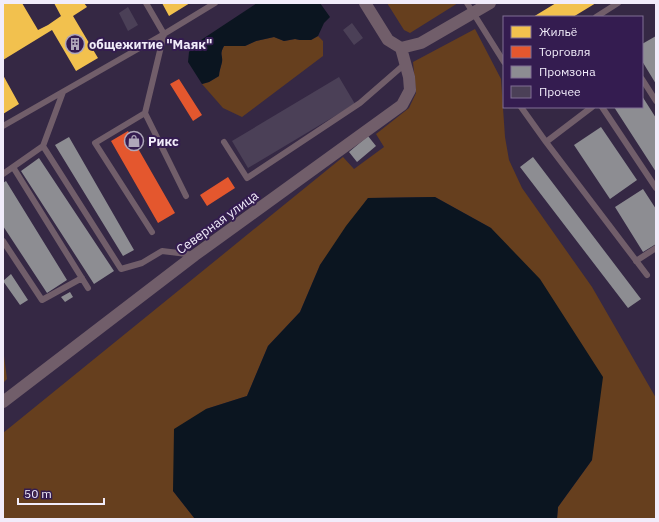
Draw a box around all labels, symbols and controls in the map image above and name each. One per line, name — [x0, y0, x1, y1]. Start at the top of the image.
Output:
legend — [503, 16, 643, 108]
text: Жильё — [539, 24, 578, 39]
building icon: общежитие "Маяк" — [64, 33, 86, 55]
place label: общежитие "Маяк" — [89, 36, 212, 53]
text: Торговля — [539, 44, 590, 59]
text: Промзона — [539, 64, 596, 79]
text: Прочее — [539, 84, 581, 99]
shop icon: Рикс — [123, 130, 145, 152]
place label: Рикс — [148, 133, 179, 150]
street label: Северная улица — [173, 187, 262, 258]
scale bar — [18, 480, 104, 506]
text: 50 m — [24, 486, 52, 501]

